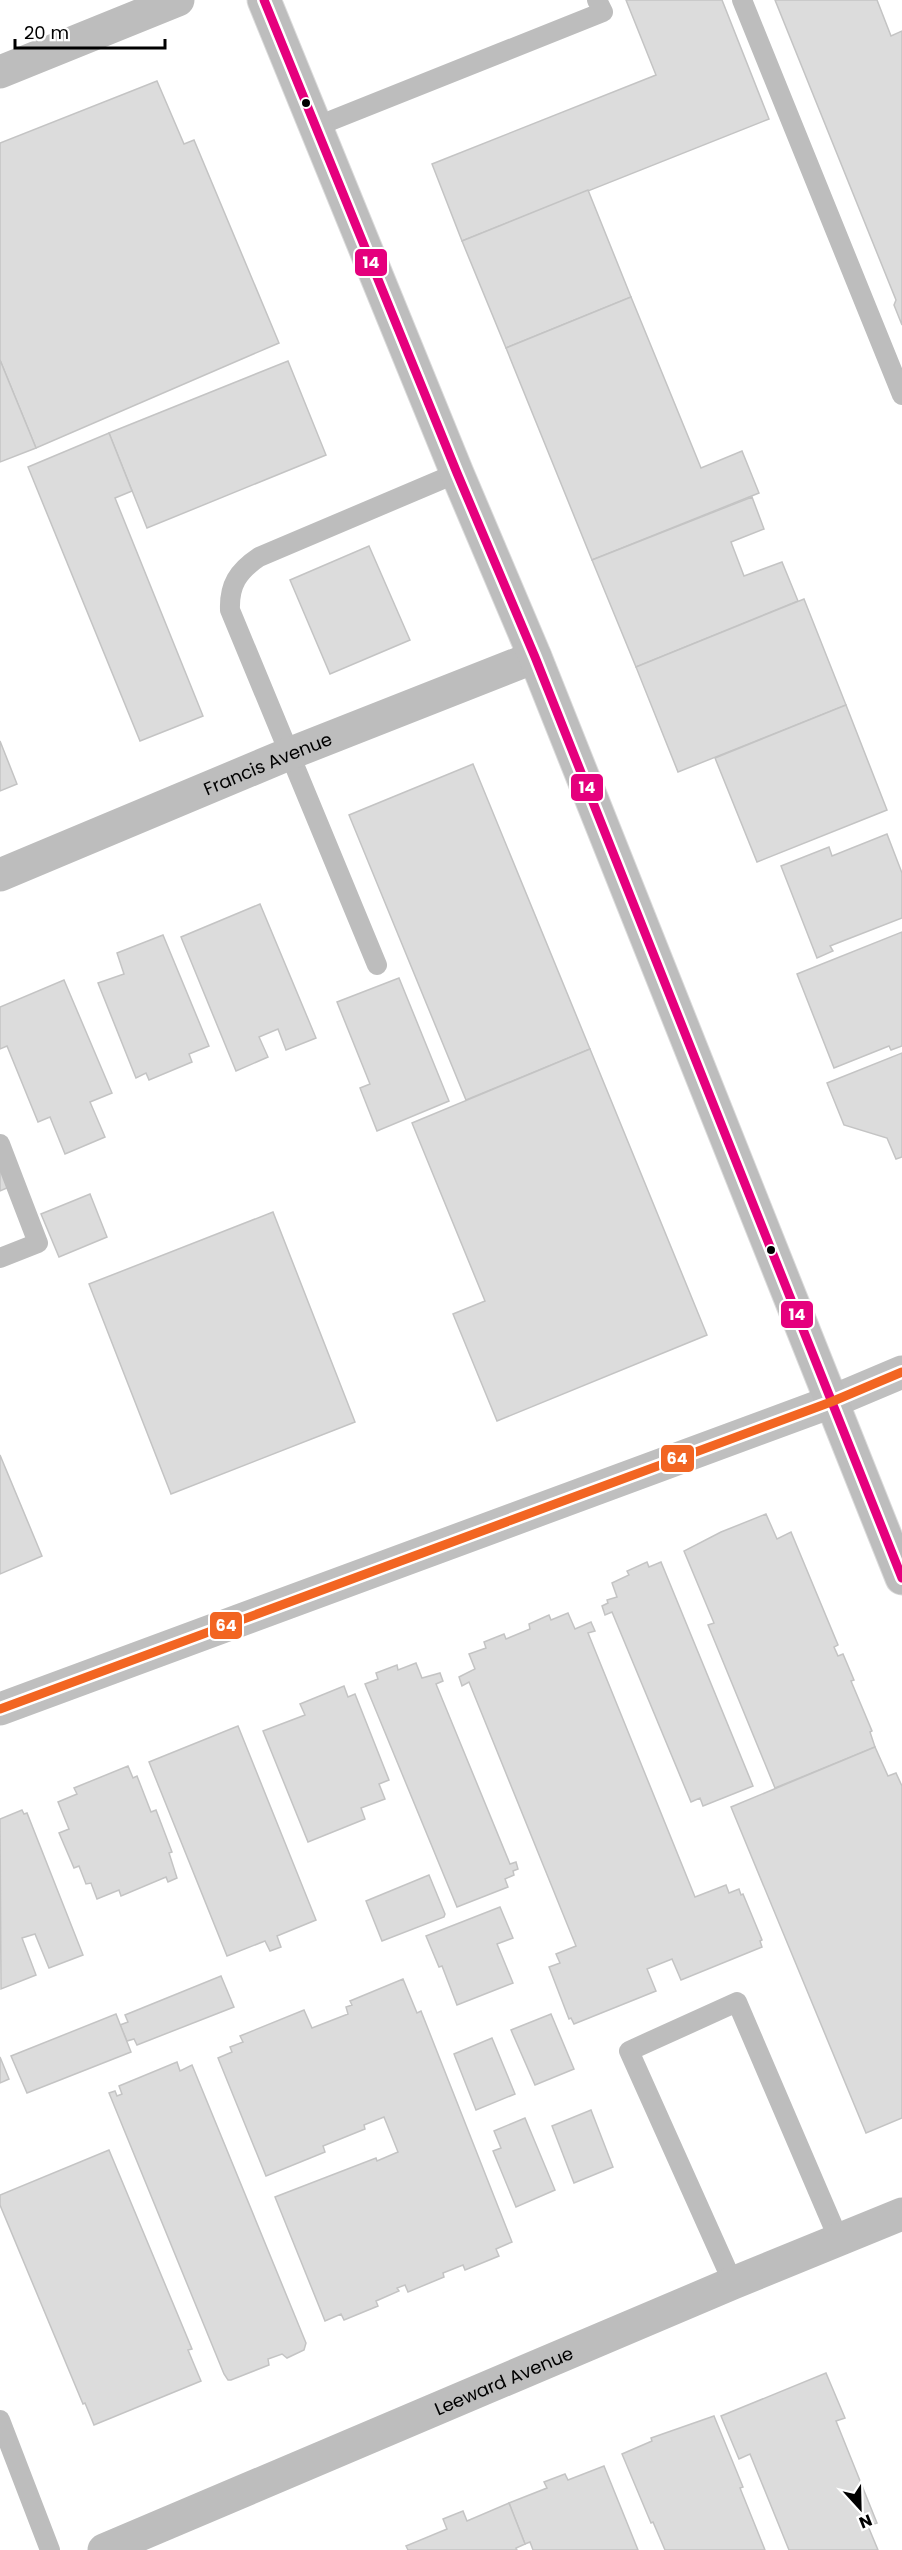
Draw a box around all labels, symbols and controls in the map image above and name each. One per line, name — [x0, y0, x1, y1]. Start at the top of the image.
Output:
scale bar — [15, 12, 165, 50]
text: 20 m — [24, 20, 69, 45]
unlabelled marker — [300, 97, 312, 109]
line badge: 14 — [354, 248, 388, 277]
text: 14 — [363, 251, 380, 274]
street label: Francis Avenue — [200, 726, 335, 801]
line badge: 14 — [570, 773, 604, 802]
text: 14 — [579, 776, 596, 799]
unlabelled marker — [765, 1244, 777, 1256]
line badge: 14 — [780, 1300, 814, 1329]
text: 14 — [789, 1303, 806, 1326]
line badge: 64 — [660, 1444, 695, 1473]
text: 64 — [666, 1447, 688, 1470]
line badge: 64 — [209, 1611, 243, 1640]
text: 64 — [215, 1614, 237, 1637]
street label: Leeward Avenue — [430, 2340, 577, 2421]
north arrow — [830, 2478, 890, 2538]
text: N — [856, 2509, 875, 2534]

